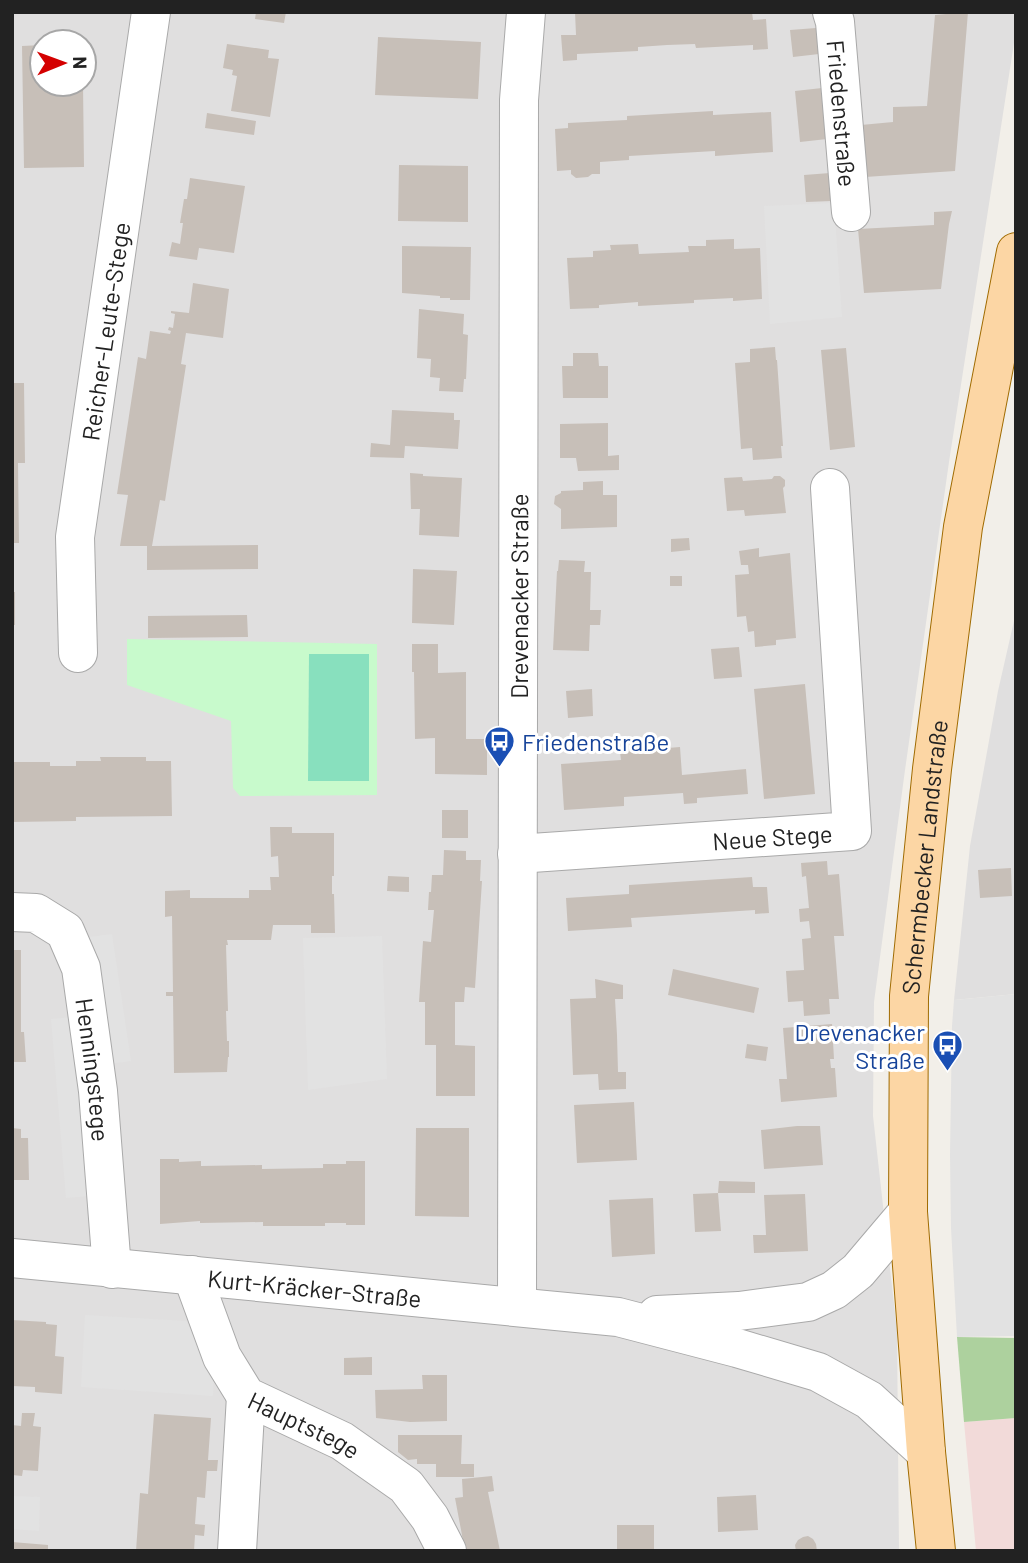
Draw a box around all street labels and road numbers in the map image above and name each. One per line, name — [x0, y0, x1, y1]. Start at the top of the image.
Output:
street label: Friedenstraße — [822, 39, 863, 188]
street label: Reicher-Leute-Stege — [75, 220, 135, 442]
street label: Drevenacker Straße — [504, 493, 533, 699]
street label: Schermbecker Landstraße — [895, 718, 953, 996]
street label: Neue Stege — [711, 818, 833, 855]
street label: Henningstege — [71, 996, 116, 1143]
street label: Kurt-Kräcker-Straße — [206, 1263, 423, 1312]
street label: Hauptstege — [244, 1385, 366, 1464]

